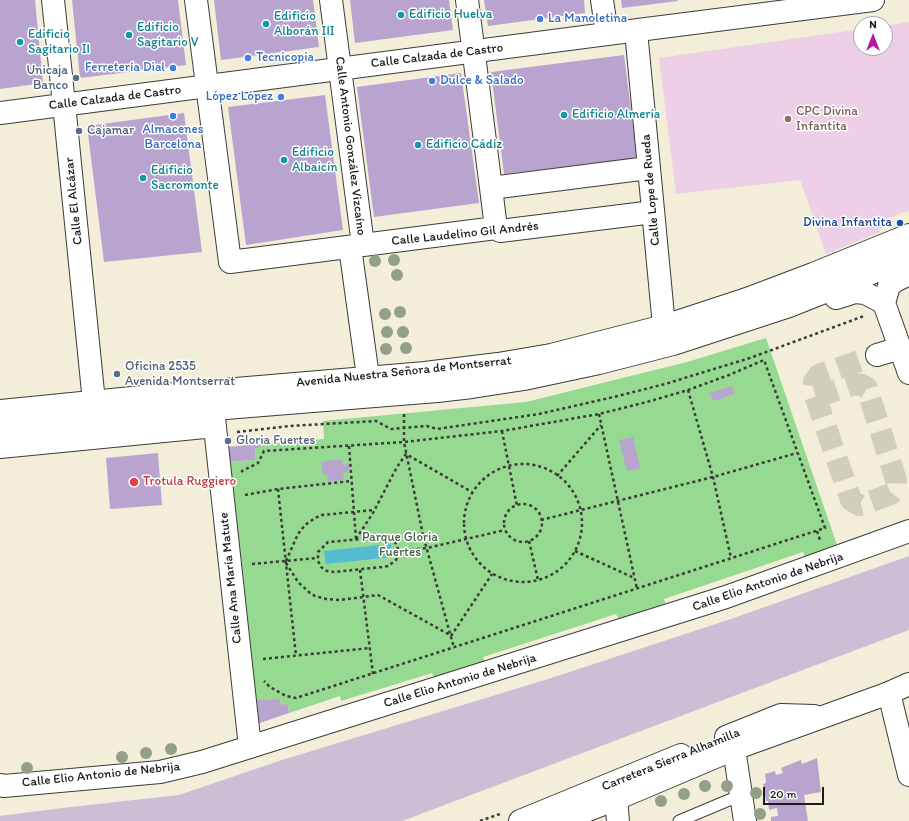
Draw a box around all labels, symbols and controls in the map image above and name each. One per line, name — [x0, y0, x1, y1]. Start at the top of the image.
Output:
place label: Edificio Huelva — [409, 7, 493, 23]
place label: Edificio Alborán III — [274, 9, 335, 40]
marker: Edificio Huelva — [396, 10, 406, 20]
place label: La Manoletina — [548, 11, 627, 27]
marker: La Manoletina — [535, 14, 545, 24]
north arrow — [853, 16, 893, 56]
text: N — [869, 18, 877, 31]
marker: Edificio Alborán III — [261, 19, 271, 29]
place label: Edificio Sagitario V — [137, 20, 198, 51]
place label: Edificio Sagitario II — [28, 27, 90, 58]
marker: Edificio Sagitario V — [124, 30, 134, 40]
marker: Edificio Sagitario II — [15, 37, 25, 47]
street label: Calle Calzada de Castro — [370, 40, 504, 72]
place label: Tecnicopia — [256, 50, 314, 66]
marker: Tecnicopia — [243, 53, 253, 63]
street label: Calle Antonio González Vizcaíno — [331, 56, 369, 236]
place label: Ferretería Dial — [85, 60, 165, 76]
place label: Unicaja Banco — [26, 63, 68, 94]
marker: Ferretería Dial — [168, 63, 178, 73]
marker: Unicaja Banco — [71, 73, 81, 83]
place label: Dulce & Salado — [440, 73, 524, 89]
marker: Dulce & Salado — [427, 76, 437, 86]
street label: Calle Calzada de Castro — [48, 82, 182, 114]
place label: López López — [206, 89, 273, 105]
marker: López López — [276, 92, 286, 102]
place label: CPC Divina Infantita — [796, 104, 858, 135]
place label: Edificio Almería — [572, 107, 660, 123]
marker: Edificio Almería — [559, 110, 569, 120]
marker: Almacenes Barcelona — [168, 111, 178, 121]
marker: CPC Divina Infantita — [783, 114, 793, 124]
place label: Almacenes Barcelona — [143, 122, 203, 153]
place label: Cajamar — [87, 123, 134, 139]
marker: Cajamar — [74, 126, 84, 136]
street label: Calle Lope de Rueda — [638, 133, 664, 247]
place label: Edificio Cádiz — [426, 137, 502, 153]
marker: Edificio Cádiz — [413, 140, 423, 150]
place label: Edificio Albaicín — [292, 145, 338, 176]
marker: Edificio Albaicín — [279, 155, 289, 165]
street label: Calle El Alcázar — [62, 156, 86, 246]
place label: Edificio Sacromonte — [151, 163, 219, 194]
marker: Edificio Sacromonte — [138, 173, 148, 183]
place label: Divina Infantita — [803, 215, 892, 231]
marker: Divina Infantita — [895, 218, 905, 228]
street label: Calle Laudelino Gil Andrés — [391, 219, 539, 249]
street label: Avenida Nuestra Señora de Montserrat — [296, 353, 512, 391]
place label: Oficina 2535 Avenida Montserrat — [125, 359, 235, 390]
marker: Oficina 2535 Avenida Montserrat — [112, 369, 122, 379]
place label: Gloria Fuertes — [236, 433, 315, 449]
marker: Gloria Fuertes — [223, 436, 233, 446]
place label: Trotula Ruggiero — [143, 474, 236, 490]
marker: Trotula Ruggiero — [128, 476, 140, 488]
street label: Calle Ana María Matute — [216, 512, 246, 644]
park label: Parque Gloria Fuertes — [362, 530, 438, 561]
street label: Calle Elio Antonio de Nebrija — [690, 549, 846, 615]
street label: Calle Elio Antonio de Nebrija — [382, 650, 538, 712]
street label: Carretera Sierra Alhamilla — [600, 725, 742, 795]
street label: Calle Elio Antonio de Nebrija — [21, 759, 181, 791]
scale bar — [765, 779, 826, 805]
text: 20 m — [770, 787, 797, 801]

